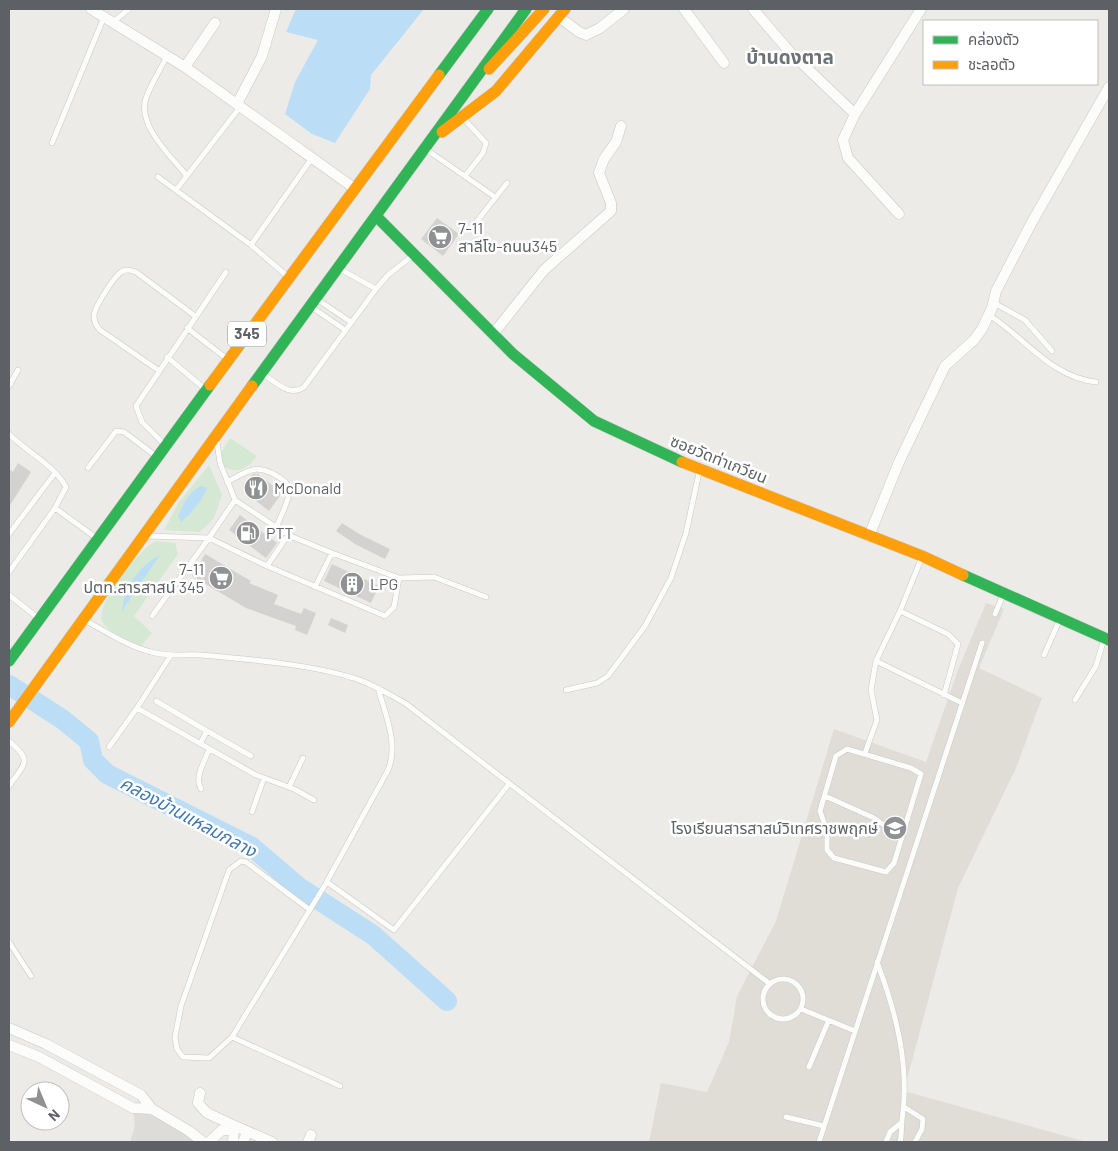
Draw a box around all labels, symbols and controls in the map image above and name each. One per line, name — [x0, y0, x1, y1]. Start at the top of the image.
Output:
legend — [923, 20, 1098, 85]
text: คล่องตัว — [968, 30, 1019, 48]
district label: บ้านดงตาล — [746, 45, 834, 68]
text: ชะลอตัว — [968, 55, 1015, 73]
place label: 7-11 สาลีโข-ถนน345 — [458, 218, 557, 255]
supermarket icon: 7-11 สาลีโข-ถนน345 — [427, 224, 453, 250]
road number: 345 — [228, 322, 266, 346]
street label: ซอยวัดท่าเกวียน — [668, 430, 771, 487]
restaurant icon: McDonald — [243, 475, 269, 501]
place label: McDonald — [274, 478, 342, 497]
fuel station icon: PTT — [235, 520, 261, 546]
place label: PTT — [266, 523, 294, 542]
place label: 7-11 ปตท.สารสาสน์ 345 — [83, 559, 204, 596]
supermarket icon: 7-11 ปตท.สารสาสน์ 345 — [208, 565, 234, 591]
building icon: LPG — [339, 571, 365, 597]
place label: LPG — [370, 574, 398, 593]
water label: คลองบ้านแหลมกลาง — [117, 771, 261, 862]
school or university icon: โรงเรียนสารสาสน์วิเทศราชพฤกษ์ — [882, 815, 908, 841]
place label: โรงเรียนสารสาสน์วิเทศราชพฤกษ์ — [671, 818, 878, 837]
north arrow — [20, 1081, 70, 1131]
text: N — [45, 1106, 64, 1125]

